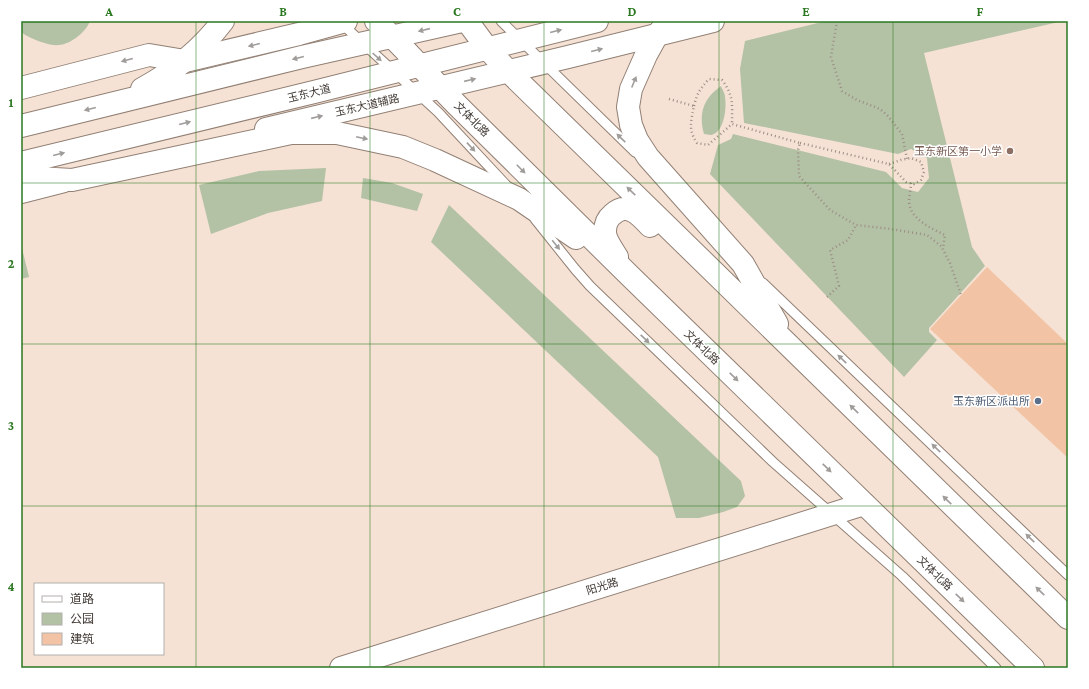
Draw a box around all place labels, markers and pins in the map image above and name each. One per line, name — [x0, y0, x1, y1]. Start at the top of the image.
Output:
place label: 玉东新区第一小学 — [914, 145, 1002, 157]
marker: 玉东新区第一小学 — [1005, 146, 1015, 156]
place label: 玉东新区派出所 — [953, 395, 1030, 407]
marker: 玉东新区派出所 — [1033, 396, 1043, 406]

